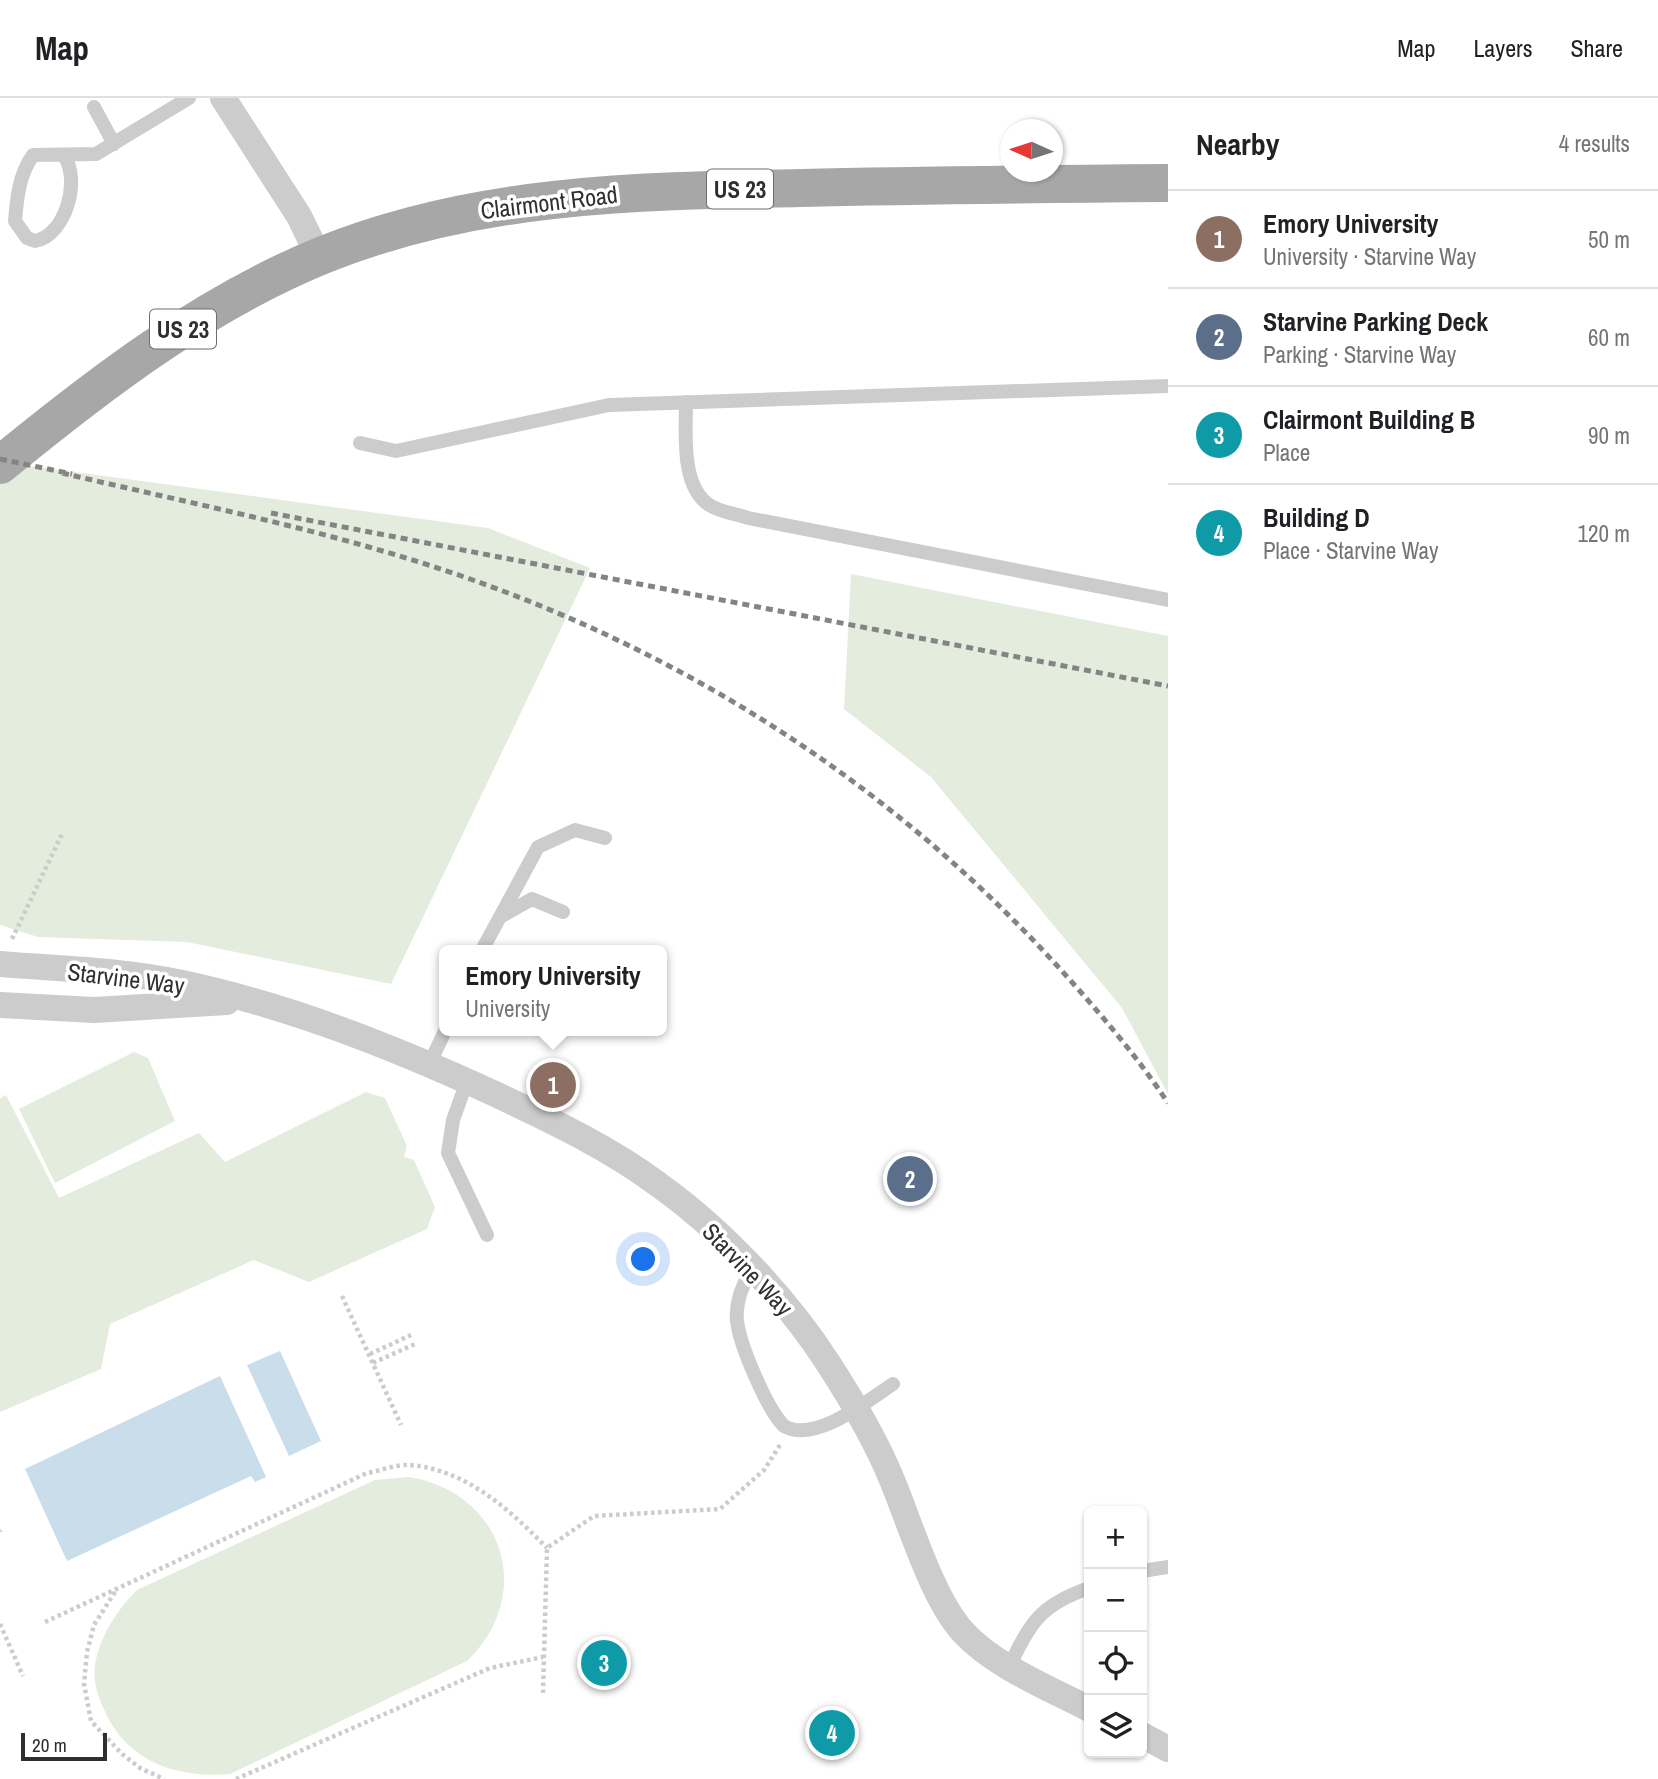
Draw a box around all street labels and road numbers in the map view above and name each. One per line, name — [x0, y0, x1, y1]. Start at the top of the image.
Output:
road number: US 23 — [707, 170, 773, 208]
street label: Clairmont Road — [479, 178, 619, 226]
road number: US 23 — [150, 310, 216, 348]
street label: Starvine Way — [66, 955, 186, 1001]
street label: Starvine Way — [696, 1216, 800, 1322]

